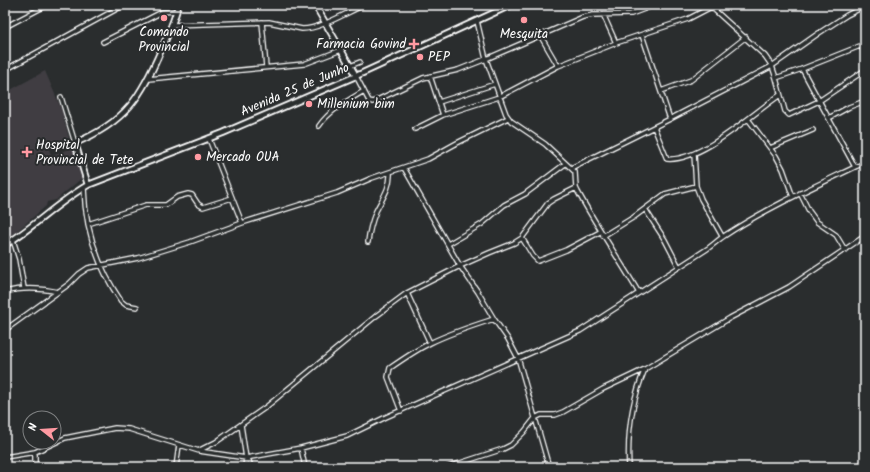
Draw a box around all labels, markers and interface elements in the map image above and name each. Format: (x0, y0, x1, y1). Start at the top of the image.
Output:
marker: Comando Provincial (159, 13, 169, 23)
marker: Mesquita (519, 15, 529, 25)
place label: Comando Provincial (139, 22, 189, 58)
place label: Mesquita (500, 24, 548, 45)
place label: Farmacia Govind (316, 34, 407, 55)
marker: Farmacia Govind (409, 39, 419, 49)
place label: PEP (428, 47, 451, 68)
marker: PEP (415, 52, 425, 62)
street label: Avenida 25 de Junho (237, 58, 353, 122)
place label: Millenium bim (317, 94, 395, 115)
marker: Millenium bim (304, 99, 314, 109)
place label: Hospital Provincial de Tete (36, 135, 134, 171)
marker: Hospital Provincial de Tete (21, 146, 33, 158)
place label: Mercado OUA (206, 147, 280, 168)
marker: Mercado OUA (193, 152, 203, 162)
north arrow (22, 410, 62, 450)
text: N (24, 421, 43, 433)

